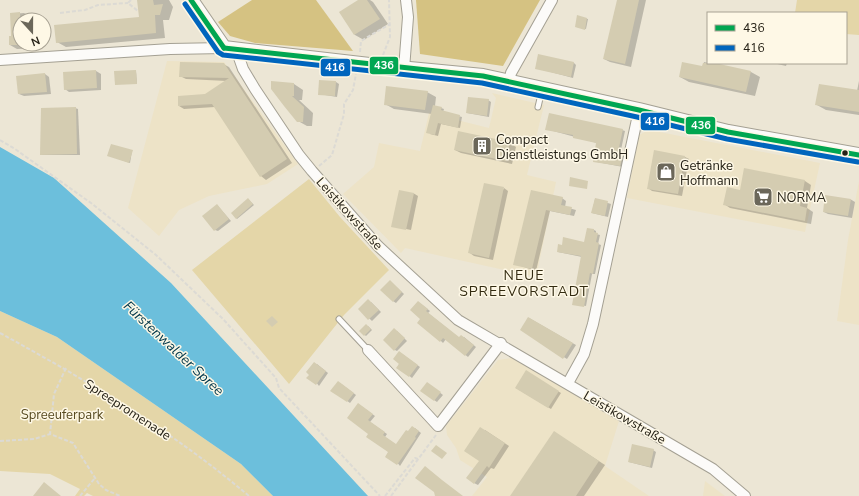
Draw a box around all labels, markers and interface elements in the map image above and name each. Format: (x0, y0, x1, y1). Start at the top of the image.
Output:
north arrow (12, 12, 52, 52)
legend (707, 12, 847, 64)
text: 436 (743, 20, 765, 36)
text: N (29, 32, 42, 49)
text: 416 (743, 40, 765, 56)
line badge: 436 (369, 56, 399, 75)
line badge: 416 (320, 58, 351, 77)
text: 436 (374, 58, 394, 73)
text: 416 (325, 60, 345, 75)
line badge: 416 (640, 112, 670, 131)
text: 416 (645, 114, 665, 129)
line badge: 436 (685, 116, 716, 135)
text: 436 (691, 118, 711, 133)
place label: Compact Dienstleistungs GmbH (496, 131, 628, 164)
building icon: Compact Dienstleistungs GmbH (471, 135, 493, 157)
unlabelled marker (840, 148, 850, 158)
place label: Getränke Hoffmann (680, 157, 738, 190)
shop icon: Getränke Hoffmann (655, 161, 677, 183)
street label: Leistikowstraße (312, 173, 387, 254)
supermarket icon: NORMA (752, 186, 774, 208)
place label: NORMA (777, 189, 826, 207)
district label: NEUE SPREEVORSTADT (459, 266, 589, 301)
water label: Fürstenwalder Spree (119, 297, 228, 400)
street label: Spreepromenade (81, 375, 174, 445)
street label: Leistikowstraße (580, 387, 669, 449)
park label: Spreeuferpark (21, 406, 104, 424)

